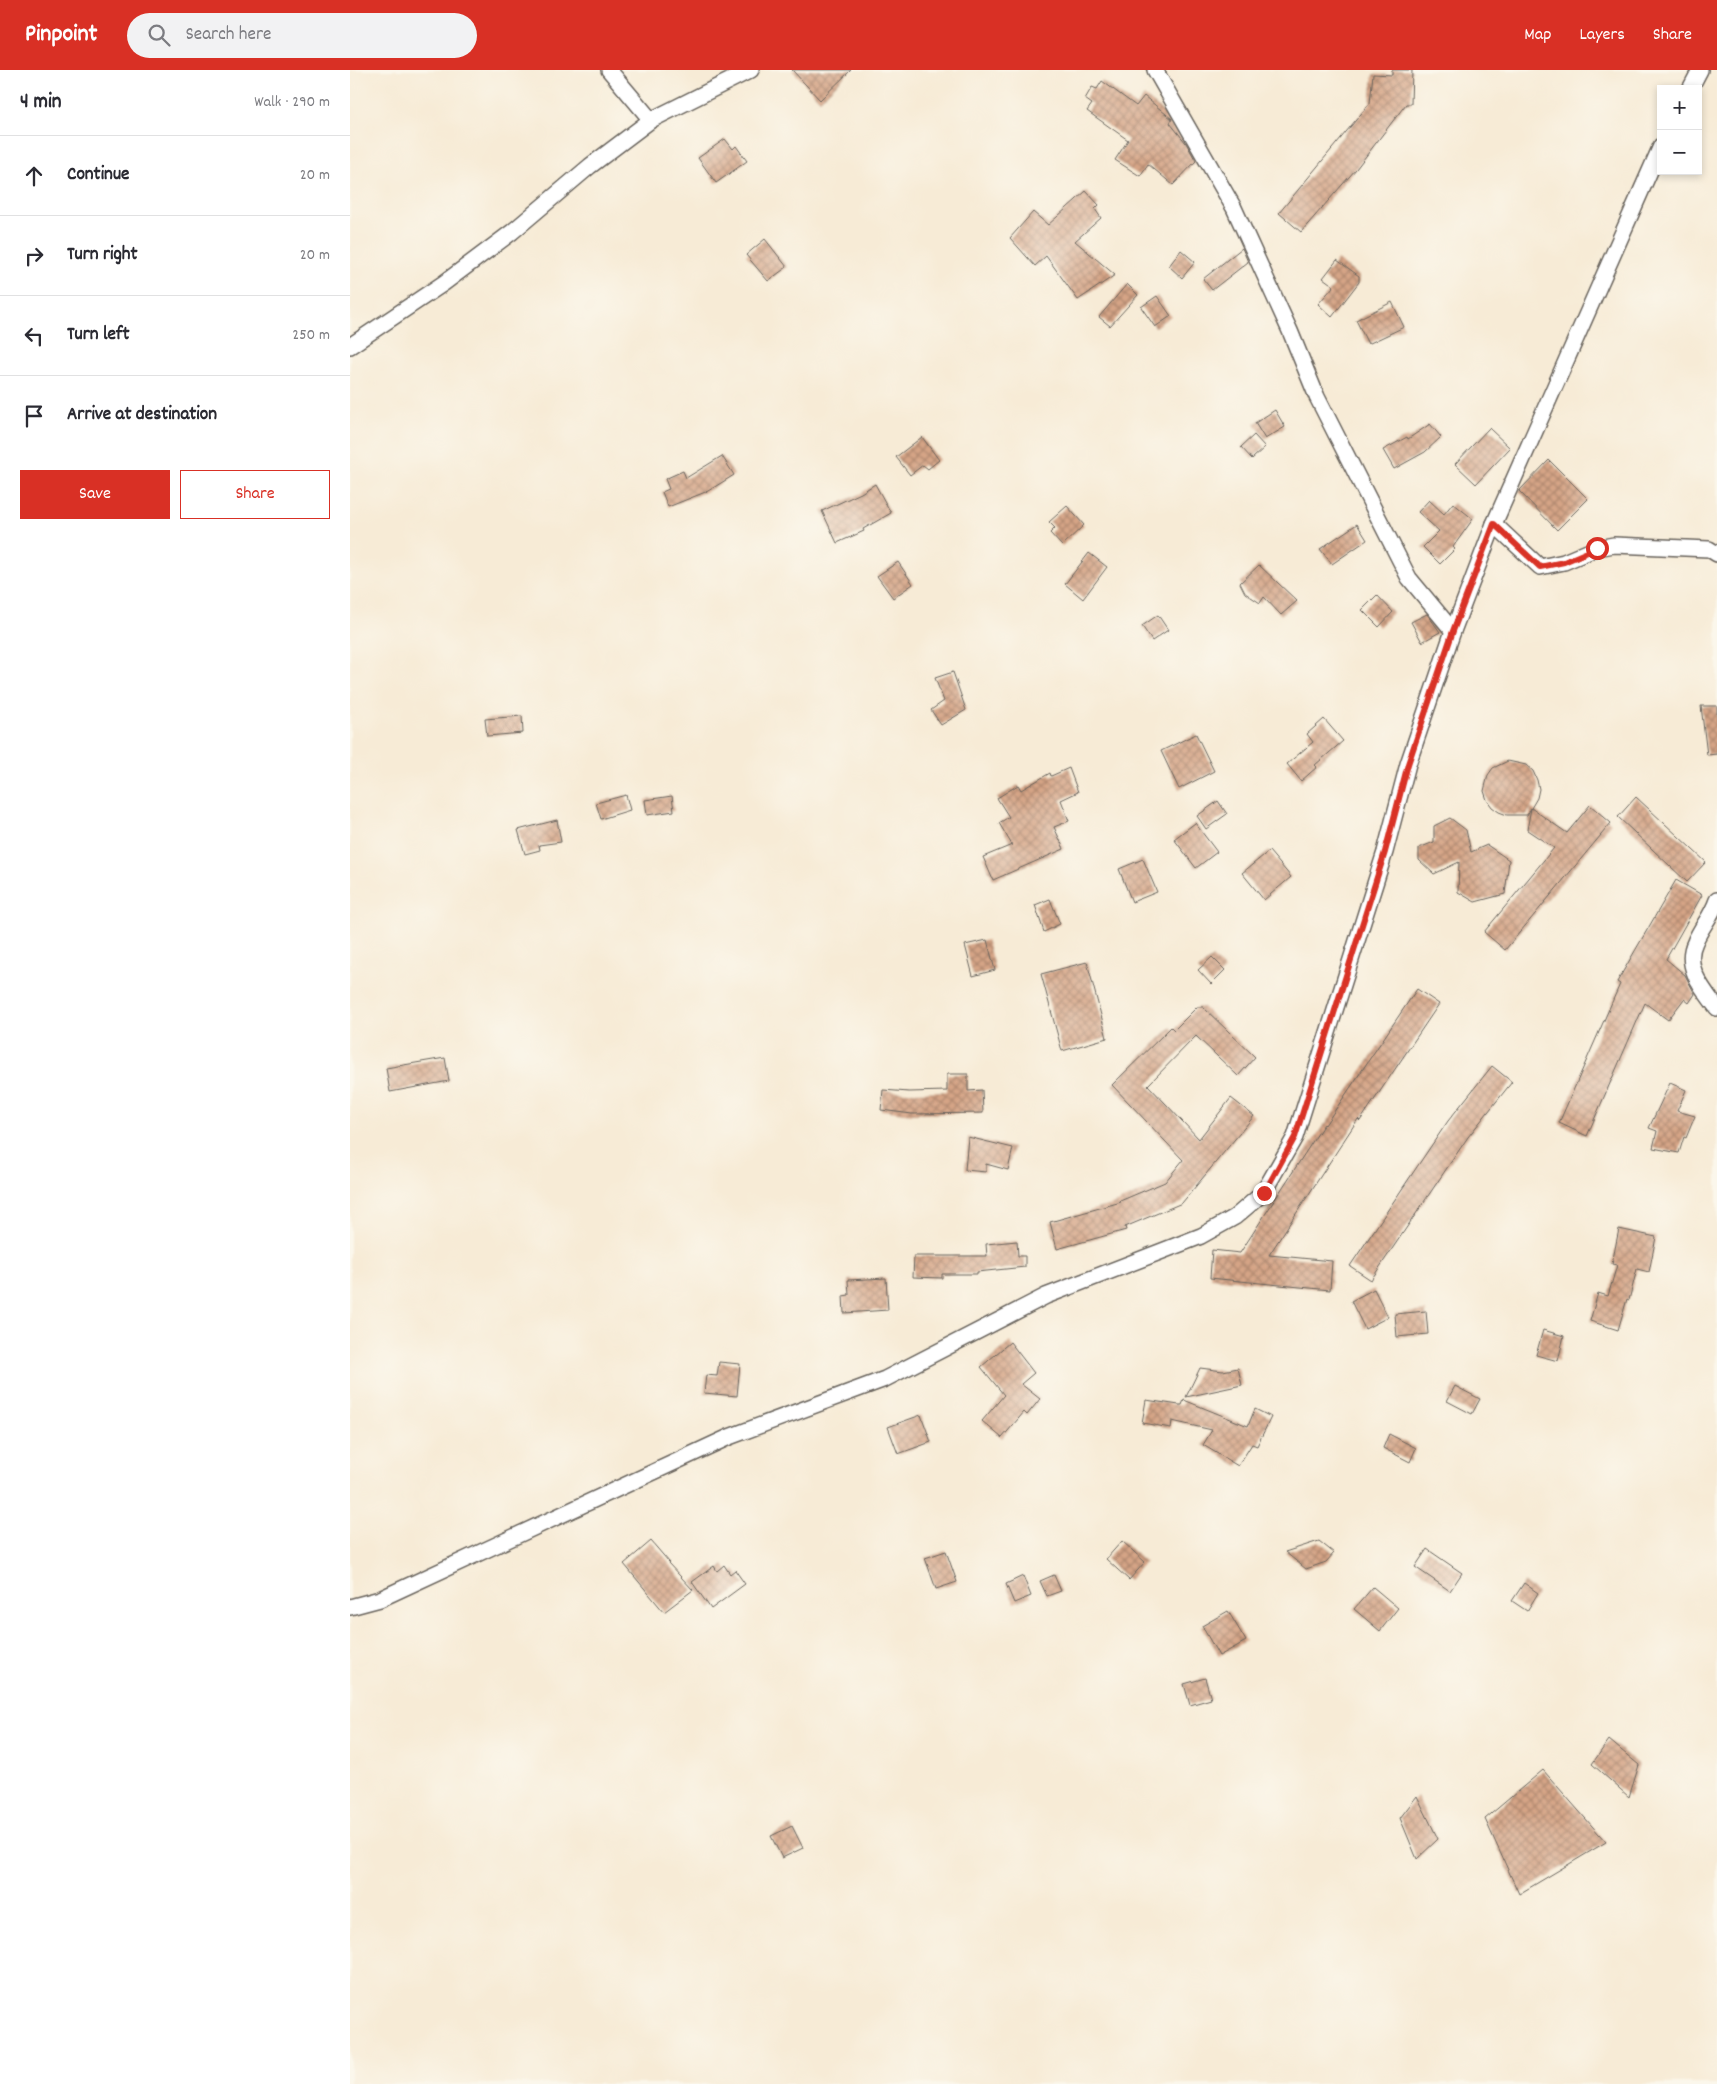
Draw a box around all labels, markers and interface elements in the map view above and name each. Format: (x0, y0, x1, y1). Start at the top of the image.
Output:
search box (127, 13, 477, 58)
text: Pinpoint (25, 18, 97, 52)
icon: search (145, 21, 173, 49)
text: Search here (185, 22, 271, 49)
text: Map (1524, 23, 1551, 48)
text: Layers (1579, 23, 1625, 48)
text: Share (1653, 23, 1692, 48)
map controls (1657, 85, 1702, 175)
button: + (1657, 85, 1702, 130)
text: 4 min (20, 88, 62, 118)
text: Walk · 290 m (254, 91, 330, 114)
button: − (1657, 130, 1702, 175)
icon: ahead (20, 162, 48, 190)
text: Continue (67, 162, 129, 189)
text: 20 m (300, 164, 330, 187)
icon: right (20, 242, 48, 270)
text: Turn right (67, 242, 138, 269)
text: 20 m (300, 244, 330, 267)
icon: left (20, 322, 48, 350)
text: Turn left (67, 322, 130, 349)
text: 250 m (292, 324, 330, 347)
icon: arrive (20, 402, 48, 430)
text: Arrive at destination (67, 402, 217, 429)
button: Save (20, 470, 170, 519)
button: Share (180, 470, 330, 519)
route start (1586, 537, 1609, 560)
route end (1253, 1182, 1276, 1205)

